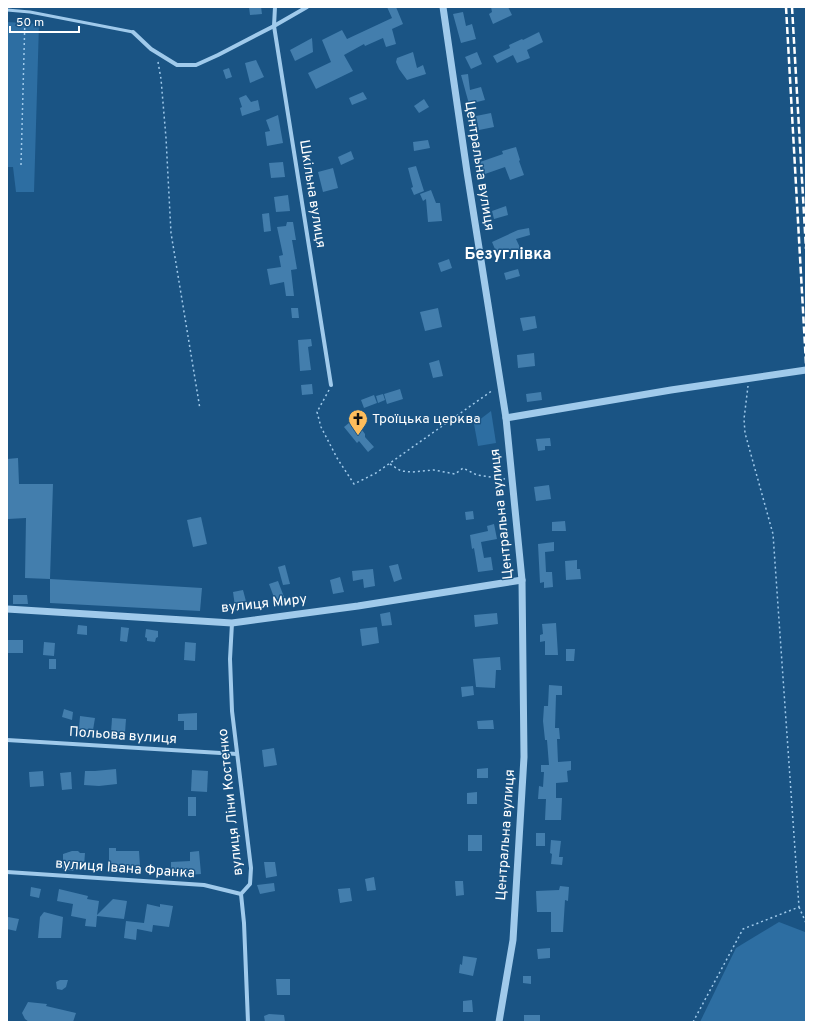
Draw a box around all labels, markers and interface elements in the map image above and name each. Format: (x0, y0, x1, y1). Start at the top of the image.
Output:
scale bar (10, 8, 79, 34)
text: 50 m (16, 15, 44, 31)
street label: Центральна вулиця (460, 100, 498, 232)
street label: Шкільна вулиця (295, 139, 329, 249)
district label: Безуглівка (464, 245, 552, 265)
church icon: Троїцька церква (347, 408, 369, 436)
place label: Троїцька церква (372, 411, 481, 428)
street label: Центральна вулиця (487, 448, 517, 580)
street label: вулиця Миру (220, 591, 308, 617)
street label: Польова вулиця (68, 724, 178, 748)
street label: вулиця Ліни Костенко (215, 727, 247, 876)
street label: Центральна вулиця (493, 769, 519, 901)
street label: вулиця Івана Франка (55, 856, 195, 882)

